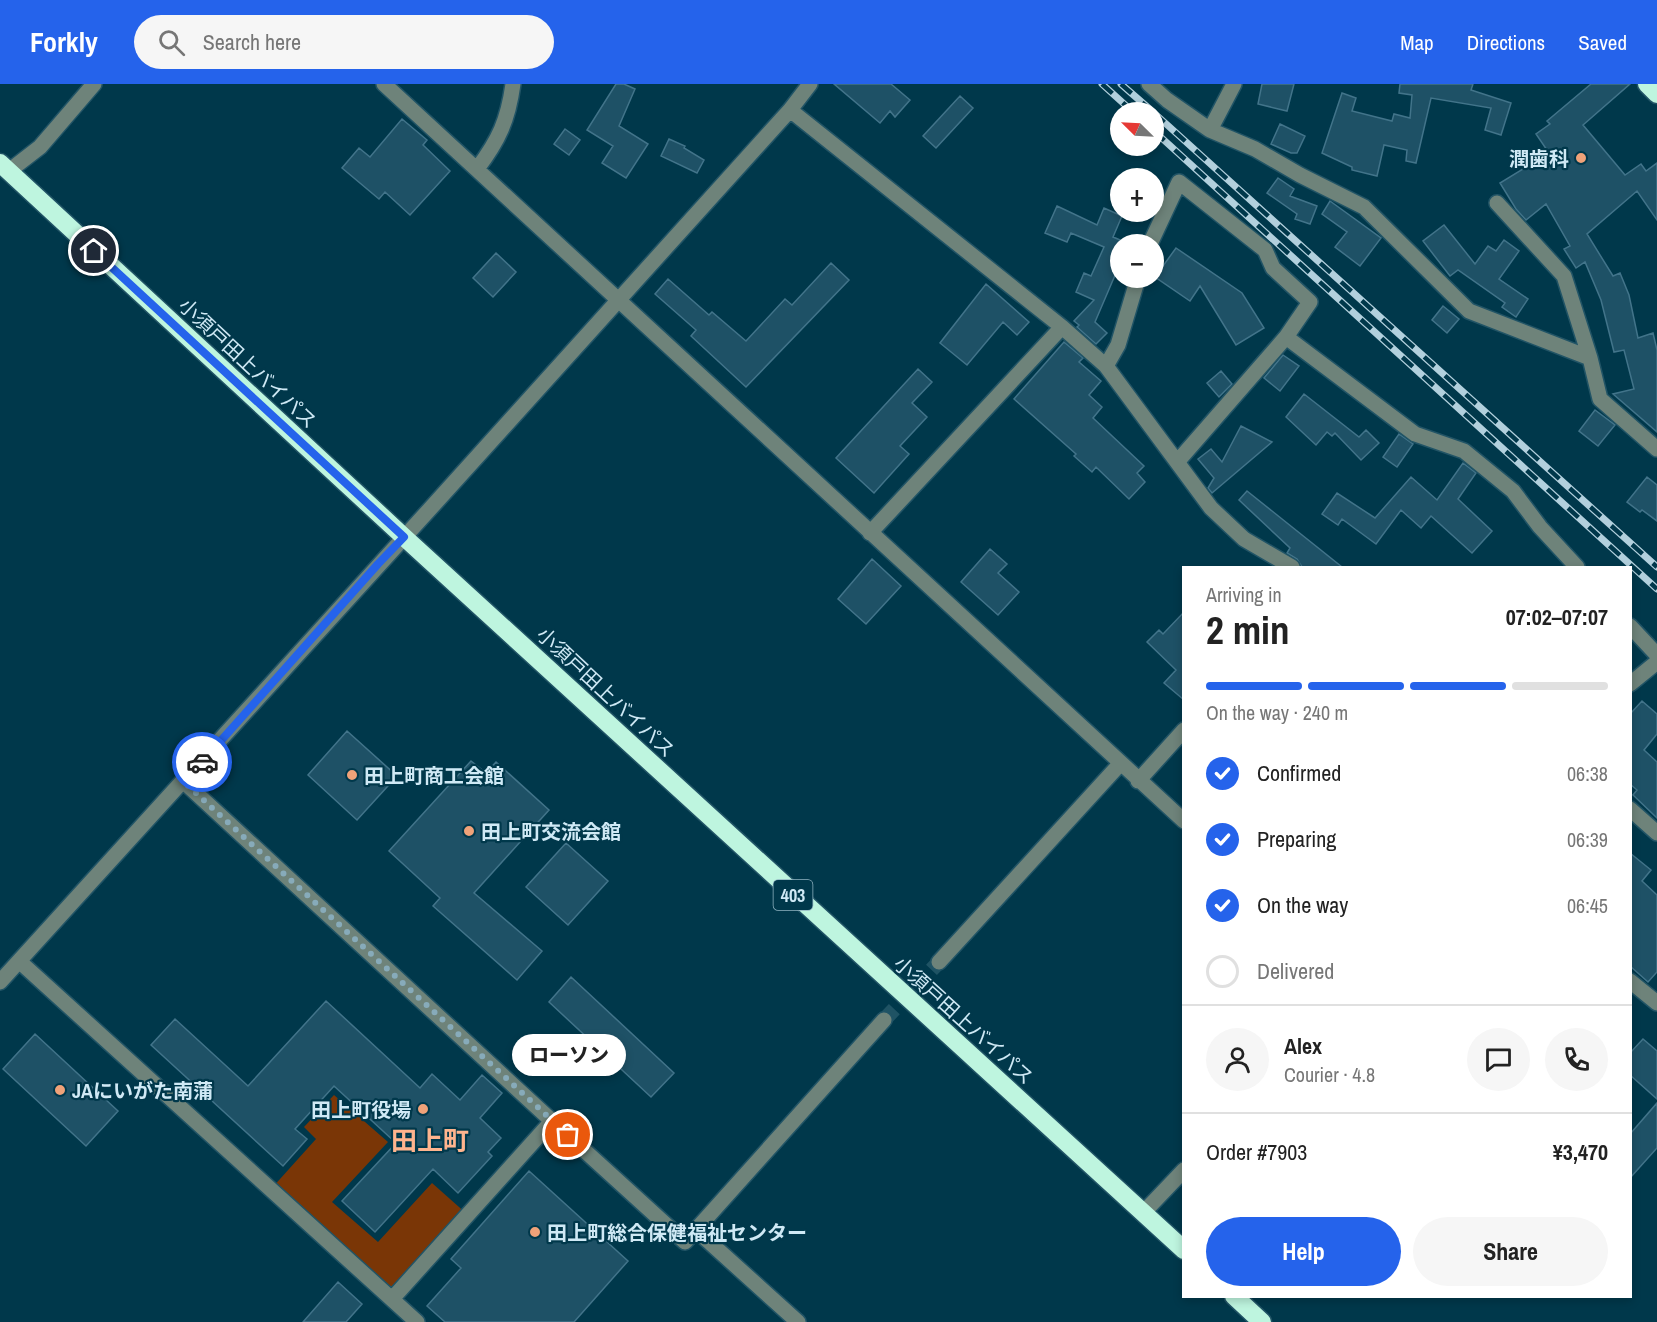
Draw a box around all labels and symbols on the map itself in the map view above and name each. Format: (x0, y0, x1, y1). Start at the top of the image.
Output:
north arrow (1110, 102, 1164, 156)
place label: 潤歯科 (1509, 145, 1569, 172)
marker: 潤歯科 (1574, 151, 1588, 165)
pin (68, 225, 119, 276)
street label: 小須戸田上バイパス (173, 292, 323, 434)
street label: 小須戸田上バイパス (531, 621, 681, 763)
courier (172, 732, 232, 792)
place label: 田上町商工会館 (364, 762, 504, 789)
marker: 田上町商工会館 (345, 768, 359, 782)
place label: 田上町交流会館 (481, 818, 621, 845)
marker: 田上町交流会館 (462, 824, 476, 838)
road number: 403 (774, 880, 812, 910)
street label: 小須戸田上バイパス (888, 950, 1040, 1090)
callout: ローソン (511, 1033, 625, 1075)
place label: JAにいがた南蒲 (72, 1077, 213, 1104)
marker: JAにいがた南蒲 (53, 1083, 67, 1097)
place label: 田上町役場 (311, 1096, 411, 1123)
marker: 田上町役場 (416, 1102, 430, 1116)
pin (542, 1109, 593, 1160)
district label: 田上町 (391, 1123, 469, 1158)
place label: 田上町総合保健福祉センター (547, 1219, 807, 1246)
marker: 田上町総合保健福祉センター (528, 1225, 542, 1239)

